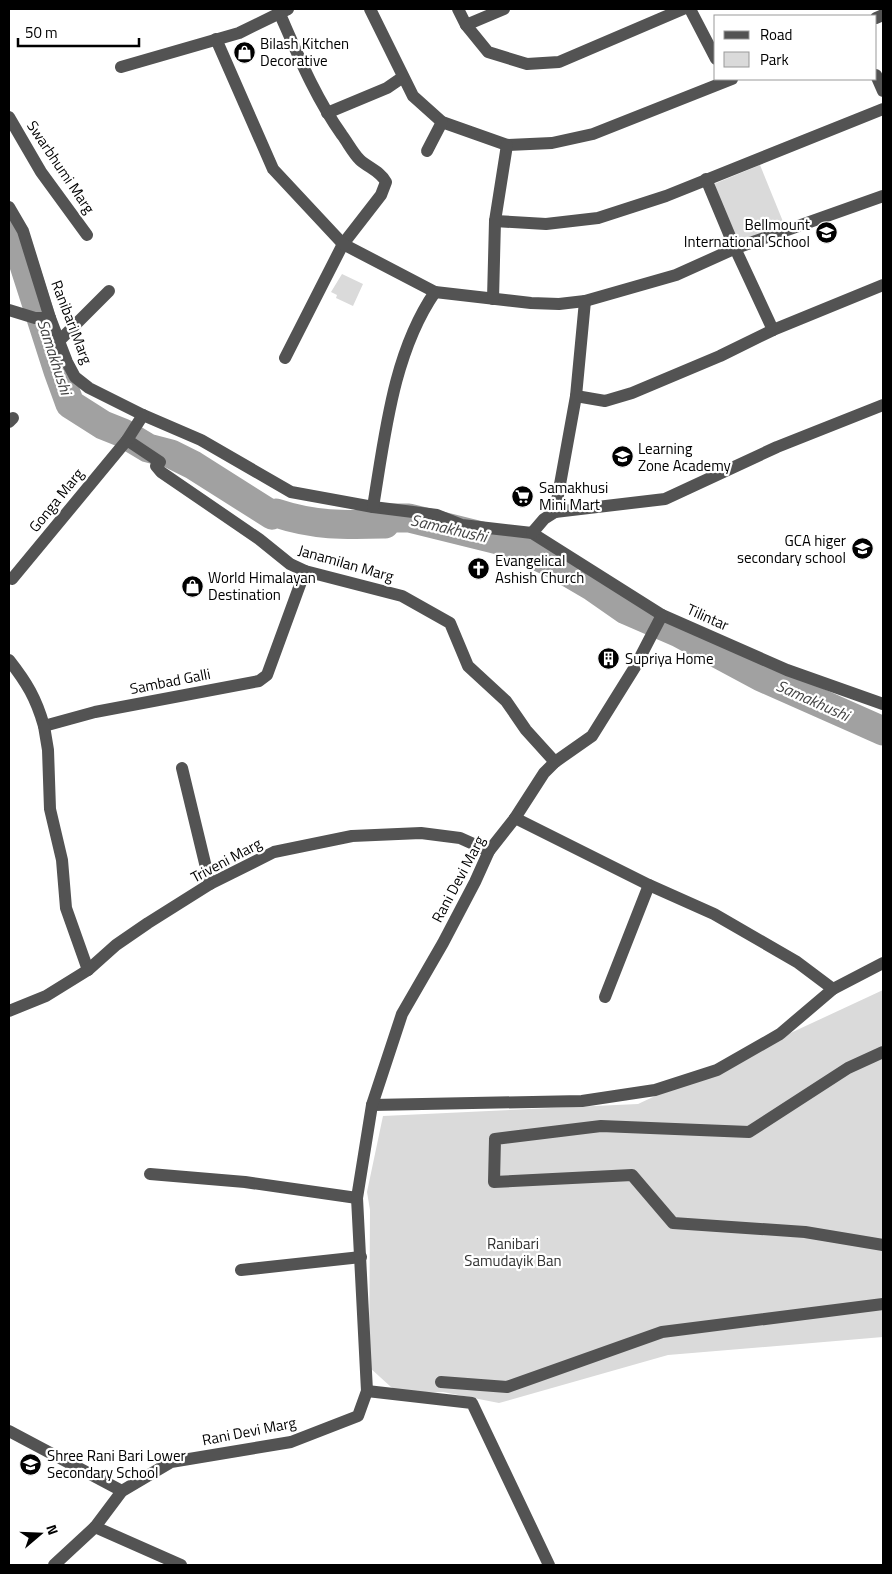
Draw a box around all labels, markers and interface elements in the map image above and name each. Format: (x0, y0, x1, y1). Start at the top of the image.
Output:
scale bar (18, 15, 139, 47)
legend (714, 15, 877, 80)
text: 50 m (25, 21, 58, 44)
text: Road (760, 23, 792, 46)
place label: Bilash Kitchen Decorative (260, 32, 349, 72)
shop icon: Bilash Kitchen Decorative (232, 40, 256, 64)
text: Park (760, 48, 789, 71)
street label: Swarbhumi Marg (21, 116, 101, 218)
place label: Bellmount International School (684, 213, 811, 253)
school or university icon: Bellmount International School (814, 221, 838, 245)
street label: Ranibari Marg (45, 277, 99, 368)
water label: Samakhushi (32, 316, 79, 399)
place label: Learning Zone Academy (638, 437, 731, 477)
school or university icon: Learning Zone Academy (610, 445, 634, 469)
street label: Gonga Marg (23, 463, 89, 537)
place label: Samakhusi Mini Mart (539, 476, 608, 516)
supermarket icon: Samakhusi Mini Mart (511, 484, 535, 508)
water label: Samakhushi (408, 508, 491, 549)
place label: GCA higer secondary school (737, 529, 846, 569)
school or university icon: GCA higer secondary school (850, 537, 874, 561)
street label: Janamilan Marg (295, 538, 397, 588)
place label: Evangelical Ashish Church (495, 549, 584, 589)
church icon: Evangelical Ashish Church (467, 557, 491, 581)
place label: World Himalayan Destination (208, 566, 316, 606)
shop icon: World Himalayan Destination (180, 574, 204, 598)
street label: Tilintar (683, 598, 733, 636)
building icon: Supriya Home (597, 646, 621, 670)
place label: Supriya Home (625, 647, 714, 670)
street label: Sambad Galli (128, 662, 212, 700)
water label: Samakhushi (773, 673, 855, 727)
street label: Rani Devi Marg (425, 831, 491, 926)
street label: Triveni Marg (186, 832, 266, 888)
park label: Ranibari Samudayik Ban (464, 1232, 562, 1272)
street label: Rani Devi Marg (200, 1411, 298, 1451)
place label: Shree Rani Bari Lower Secondary School (47, 1444, 186, 1484)
school or university icon: Shree Rani Bari Lower Secondary School (19, 1452, 43, 1476)
north arrow (15, 1509, 65, 1559)
text: N (41, 1522, 64, 1538)

